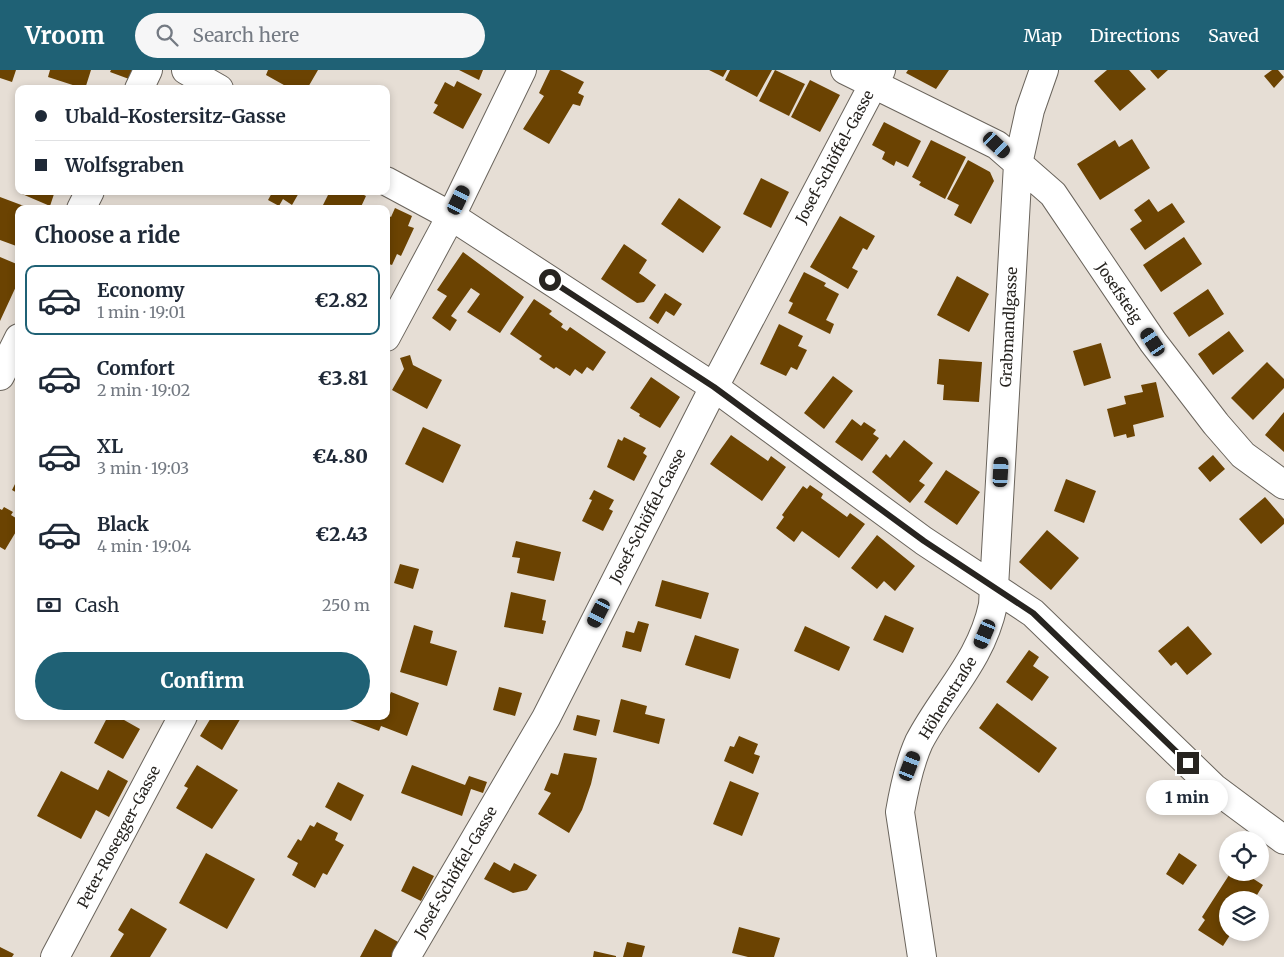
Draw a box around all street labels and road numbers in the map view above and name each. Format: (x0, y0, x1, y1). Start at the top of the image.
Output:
street label: Josef-Schöffel-Gasse (791, 87, 878, 228)
street label: Josefsteig (1092, 258, 1147, 327)
street label: Grabmandlgasse (996, 266, 1021, 388)
street label: Josef-Schöffel-Gasse (605, 445, 690, 587)
street label: Höhenstraße (915, 653, 981, 743)
street label: Peter-Rosegger-Gasse (73, 762, 164, 911)
street label: Josef-Schöffel-Gasse (410, 803, 501, 942)

